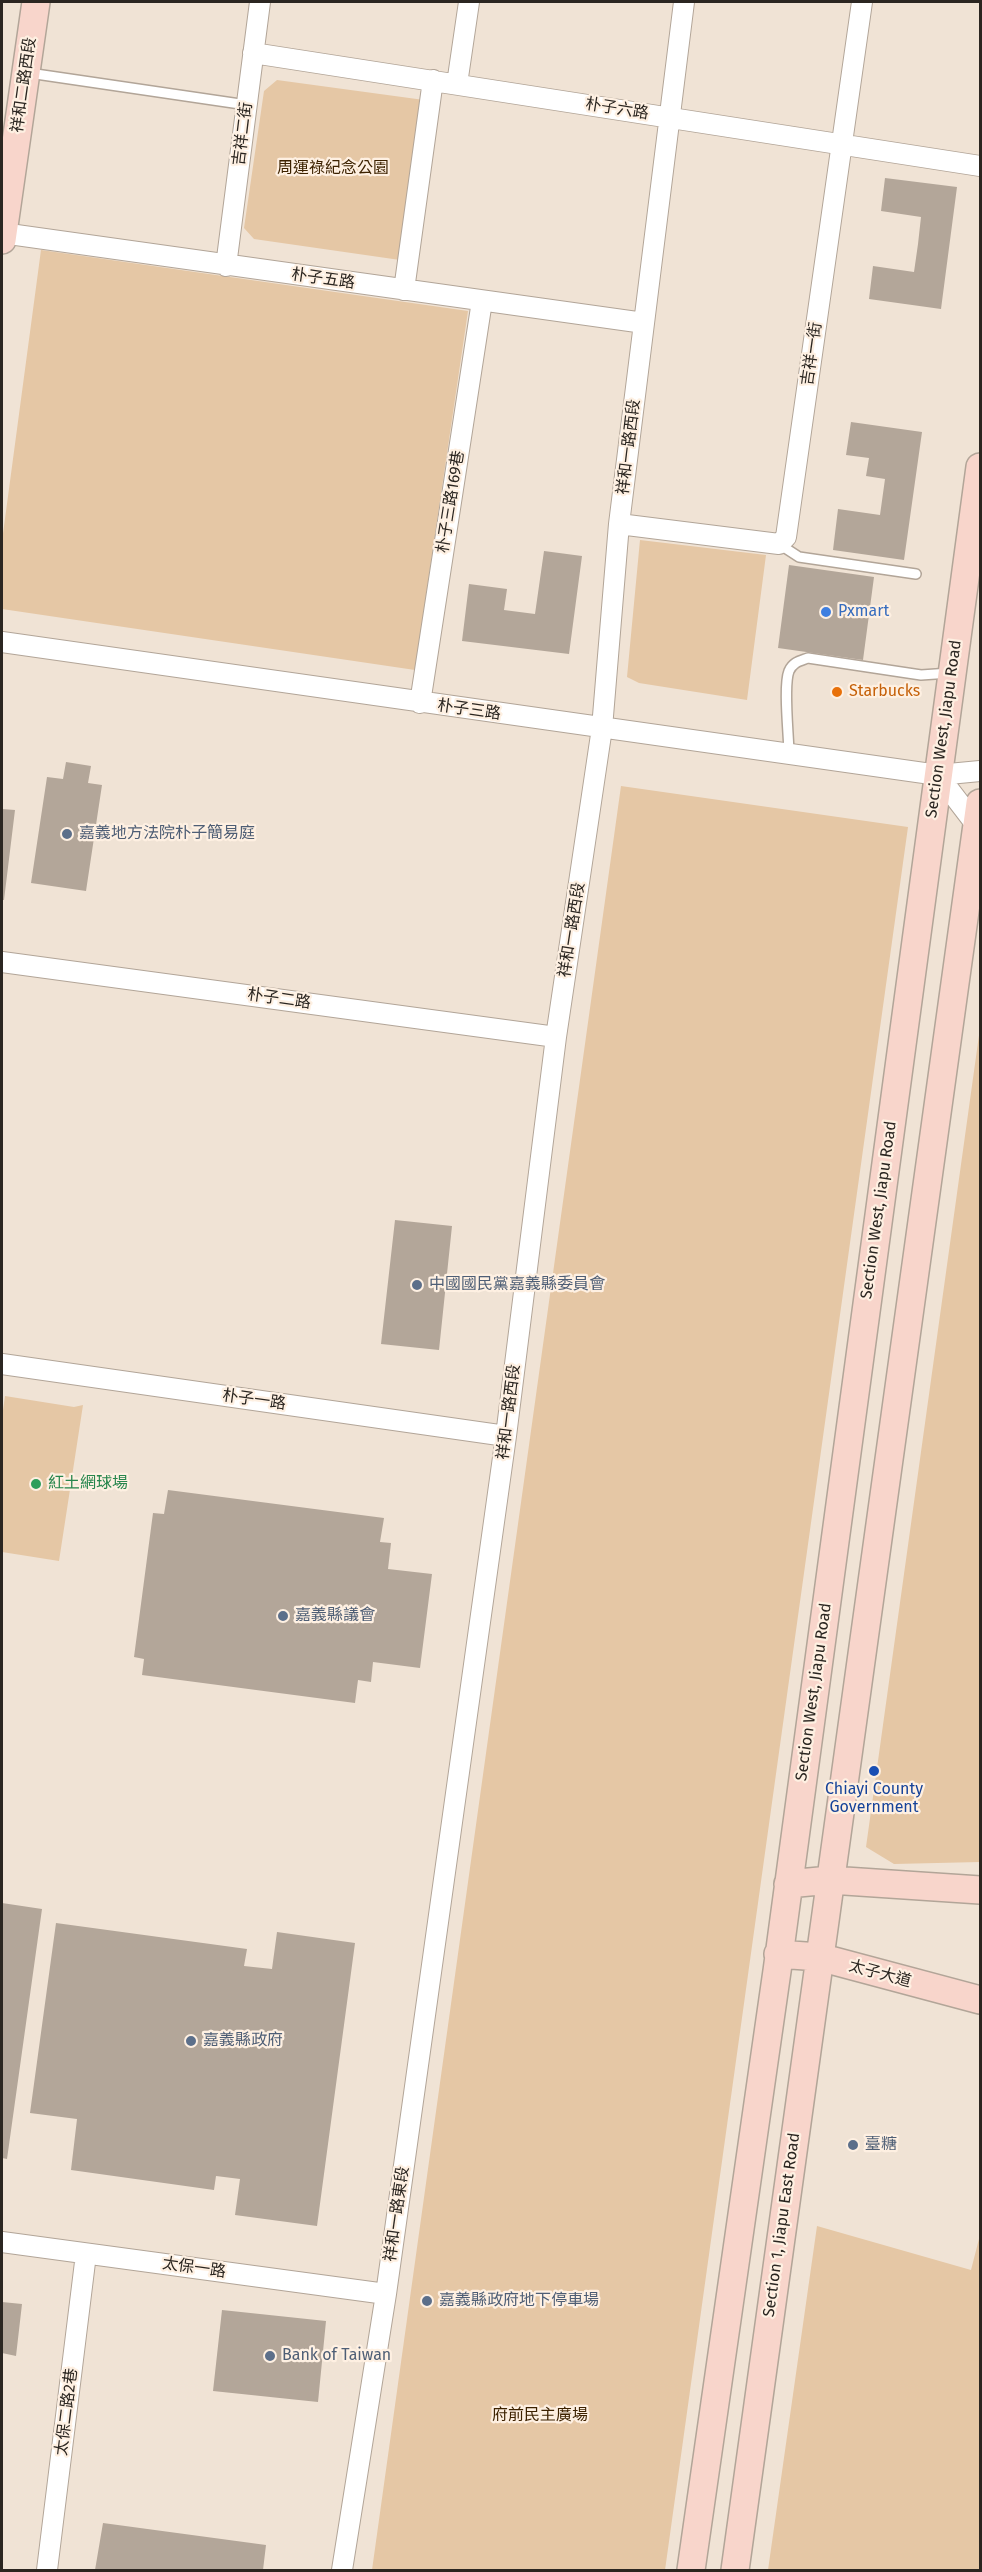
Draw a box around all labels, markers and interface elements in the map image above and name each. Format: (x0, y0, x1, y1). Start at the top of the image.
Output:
street label: 祥和二路西段 (8, 36, 40, 134)
street label: 朴子六路 (584, 95, 650, 123)
street label: 吉祥二街 (230, 101, 256, 167)
park label: 周運祿紀念公園 (277, 159, 389, 179)
street label: 朴子五路 (290, 265, 356, 293)
street label: 吉祥一街 (798, 321, 826, 387)
street label: 祥和一路西段 (614, 398, 644, 496)
street label: 朴子三路169巷 (433, 449, 469, 555)
place label: Pxmart (838, 602, 889, 622)
marker: Pxmart (819, 605, 833, 619)
street label: Section West, Jiapu Road (922, 639, 966, 819)
place label: Starbucks (849, 682, 920, 702)
marker: Starbucks (830, 685, 844, 699)
street label: 朴子三路 (436, 696, 502, 724)
place label: 嘉義地方法院朴子簡易庭 (79, 824, 255, 844)
marker: 嘉義地方法院朴子簡易庭 (60, 827, 74, 841)
street label: 祥和一路西段 (555, 881, 589, 979)
street label: 朴子二路 (246, 985, 312, 1013)
street label: Section West, Jiapu Road (857, 1120, 901, 1300)
place label: 中國國民黨嘉義縣委員會 (429, 1275, 605, 1295)
marker: 中國國民黨嘉義縣委員會 (410, 1278, 424, 1292)
street label: 祥和一路西段 (494, 1363, 524, 1461)
street label: 朴子一路 (221, 1386, 287, 1414)
place label: 紅土網球場 (48, 1474, 128, 1494)
marker: 紅土網球場 (29, 1477, 43, 1491)
street label: Section West, Jiapu Road (792, 1602, 836, 1782)
place label: 嘉義縣議會 (295, 1606, 375, 1626)
marker: 嘉義縣議會 (276, 1609, 290, 1623)
marker: Chiayi County Government (867, 1764, 881, 1778)
place label: Chiayi County Government (825, 1780, 923, 1818)
street label: 太子大道 (847, 1956, 913, 1992)
place label: 嘉義縣政府 (203, 2031, 283, 2051)
marker: 嘉義縣政府 (184, 2034, 198, 2048)
street label: Section 1, Jiapu East Road (760, 2132, 804, 2318)
place label: 臺糖 (865, 2135, 897, 2155)
marker: 臺糖 (846, 2138, 860, 2152)
street label: 祥和一路東段 (381, 2165, 413, 2263)
street label: 太保一路 (161, 2254, 227, 2282)
place label: 嘉義縣政府地下停車場 (439, 2291, 599, 2311)
marker: 嘉義縣政府地下停車場 (420, 2294, 434, 2308)
place label: Bank of Taiwan (282, 2346, 391, 2366)
marker: Bank of Taiwan (263, 2349, 277, 2363)
street label: 太保二路2巷 (52, 2367, 82, 2457)
park label: 府前民主廣場 (492, 2406, 588, 2426)

